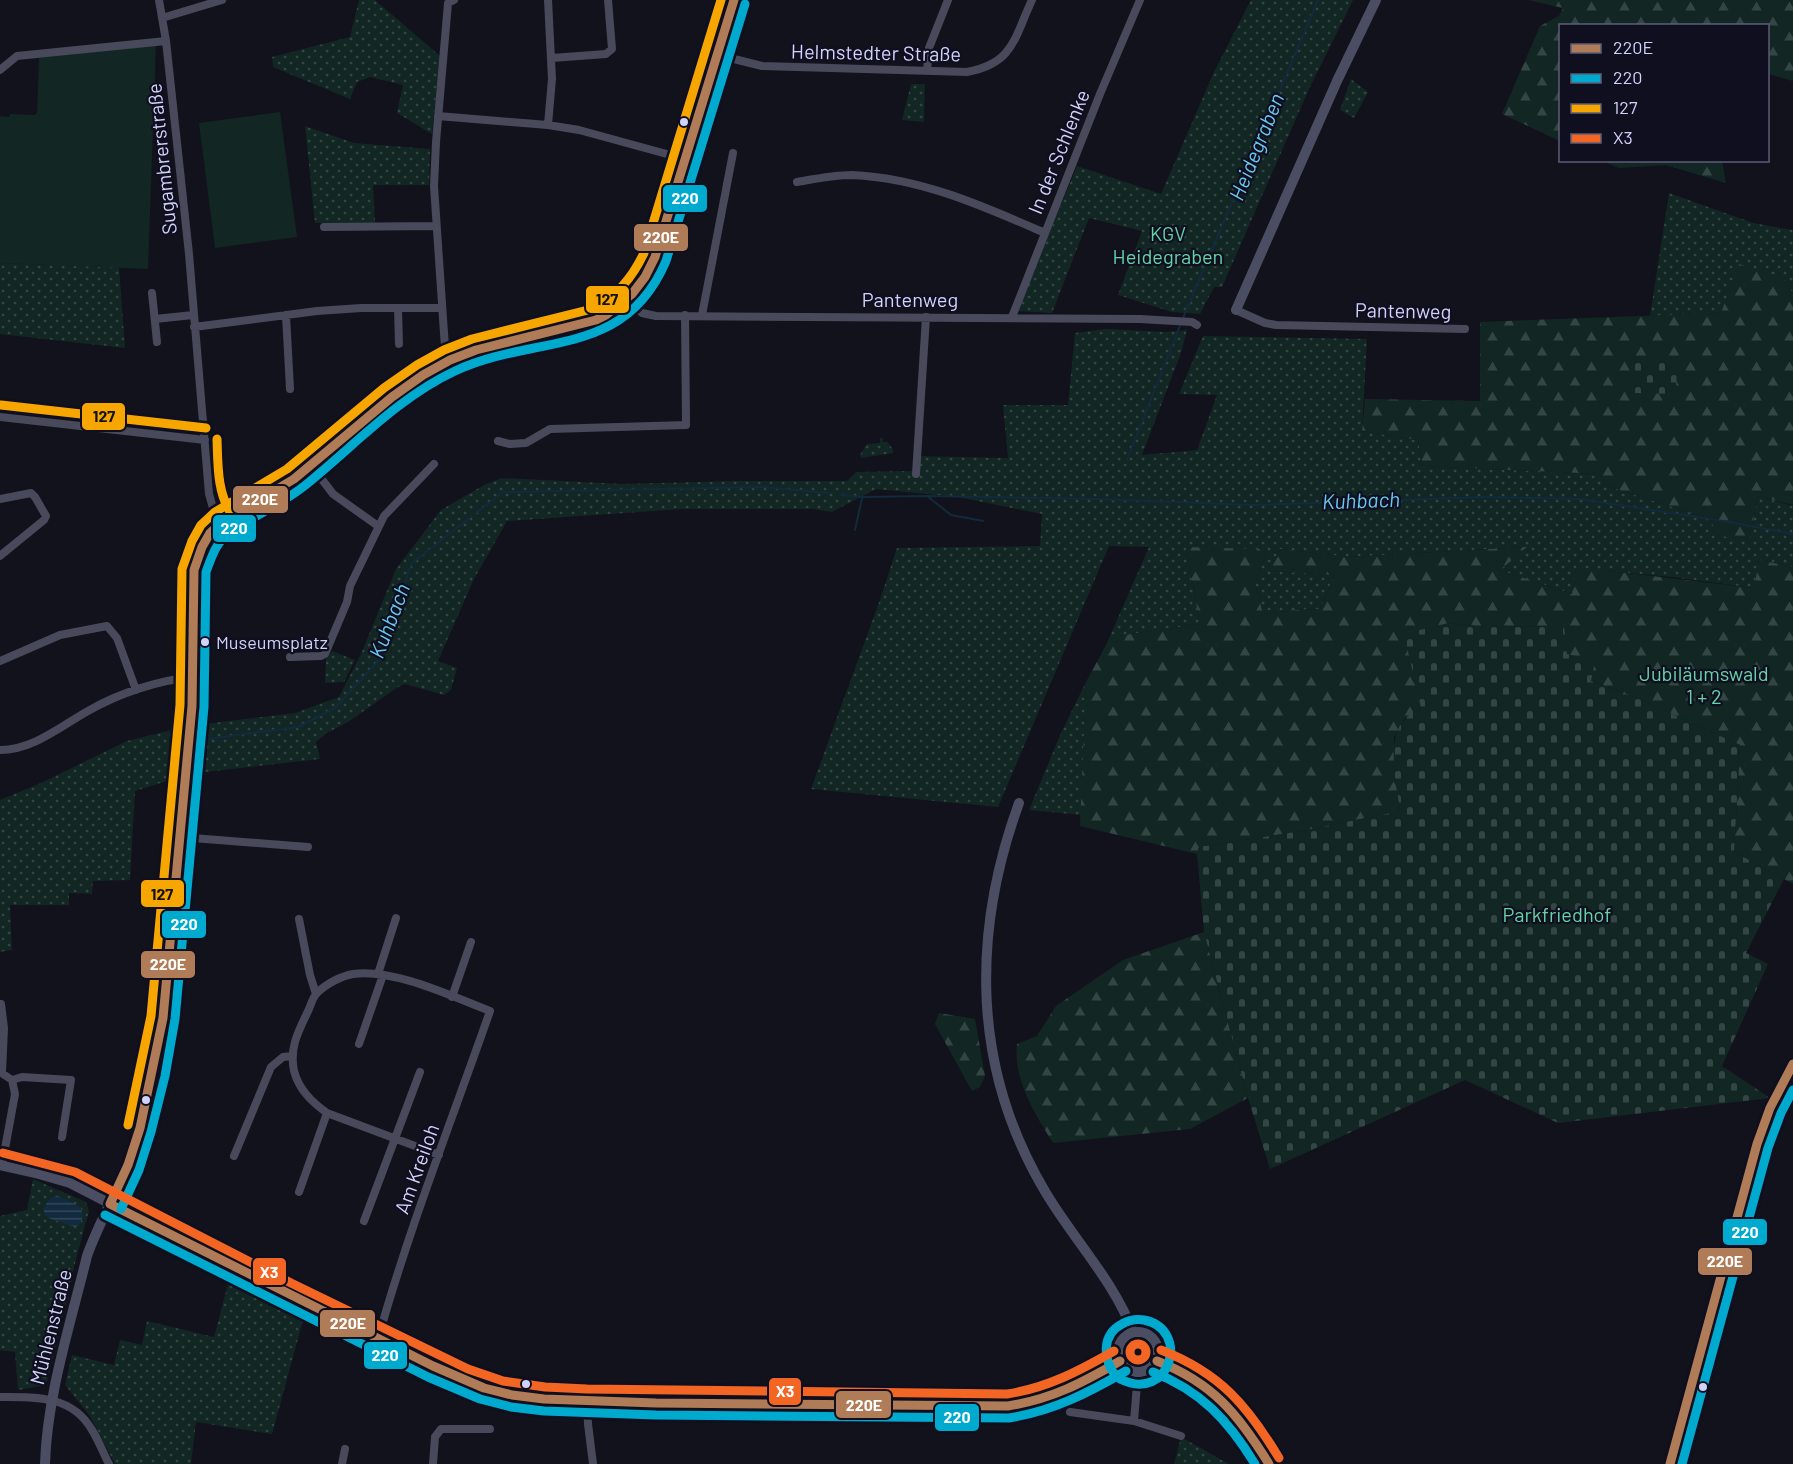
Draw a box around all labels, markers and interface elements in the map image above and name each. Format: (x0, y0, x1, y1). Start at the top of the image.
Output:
legend (1559, 24, 1769, 162)
text: 220E (1613, 36, 1653, 58)
street label: Helmstedter Straße (791, 39, 961, 65)
text: 220 (1613, 66, 1642, 88)
street label: Sugambrerstraße (141, 82, 181, 236)
street label: In der Schlenke (1022, 86, 1094, 217)
water label: Heidegraben (1223, 89, 1288, 204)
text: 127 (1613, 96, 1638, 118)
unlabelled marker (678, 116, 690, 128)
text: X3 (1613, 126, 1633, 148)
line badge: 220 (662, 184, 708, 213)
text: 220 (671, 188, 699, 207)
park label: KGV Heidegraben (1113, 221, 1223, 268)
line badge: 220E (633, 223, 689, 252)
text: 220E (643, 227, 679, 246)
line badge: 127 (585, 285, 630, 314)
street label: Pantenweg (862, 287, 958, 311)
text: 127 (596, 289, 618, 308)
street label: Pantenweg (1355, 297, 1451, 323)
line badge: 127 (81, 402, 126, 431)
text: 127 (93, 406, 115, 425)
line badge: 220E (232, 485, 289, 514)
water label: Kuhbach (1321, 486, 1400, 513)
text: 220E (242, 489, 278, 508)
line badge: 220 (212, 514, 257, 543)
text: 220 (220, 518, 248, 537)
water label: Kuhbach (363, 580, 414, 661)
place label: Museumsplatz (216, 631, 328, 653)
marker: Museumsplatz (199, 636, 211, 648)
park label: Jubiläumswald 1 + 2 (1639, 661, 1769, 708)
line badge: 127 (140, 879, 185, 908)
text: 127 (151, 884, 173, 903)
park label: Parkfriedhof (1503, 902, 1611, 926)
line badge: 220 (161, 910, 207, 939)
text: 220 (170, 914, 198, 933)
line badge: 220E (140, 950, 196, 979)
text: 220E (150, 954, 186, 973)
unlabelled marker (140, 1094, 152, 1106)
street label: Am Kreiloh (389, 1120, 443, 1217)
line badge: 220 (1722, 1218, 1768, 1246)
text: 220 (1731, 1222, 1759, 1241)
line badge: 220E (1697, 1247, 1753, 1276)
text: 220E (1707, 1251, 1743, 1270)
line badge: X3 (252, 1257, 287, 1286)
text: X3 (260, 1262, 278, 1281)
street label: Mühlenstraße (24, 1267, 76, 1387)
line badge: 220E (319, 1309, 376, 1338)
text: 220E (330, 1313, 366, 1332)
line badge: 220 (363, 1341, 408, 1370)
text: 220 (371, 1345, 399, 1364)
line badge: X3 (768, 1377, 802, 1406)
unlabelled marker (520, 1378, 532, 1390)
text: X3 (776, 1381, 794, 1400)
unlabelled marker (1697, 1381, 1709, 1393)
line badge: 220E (835, 1390, 892, 1419)
text: 220E (846, 1395, 882, 1414)
line badge: 220 (934, 1403, 980, 1432)
text: 220 (943, 1407, 971, 1426)

